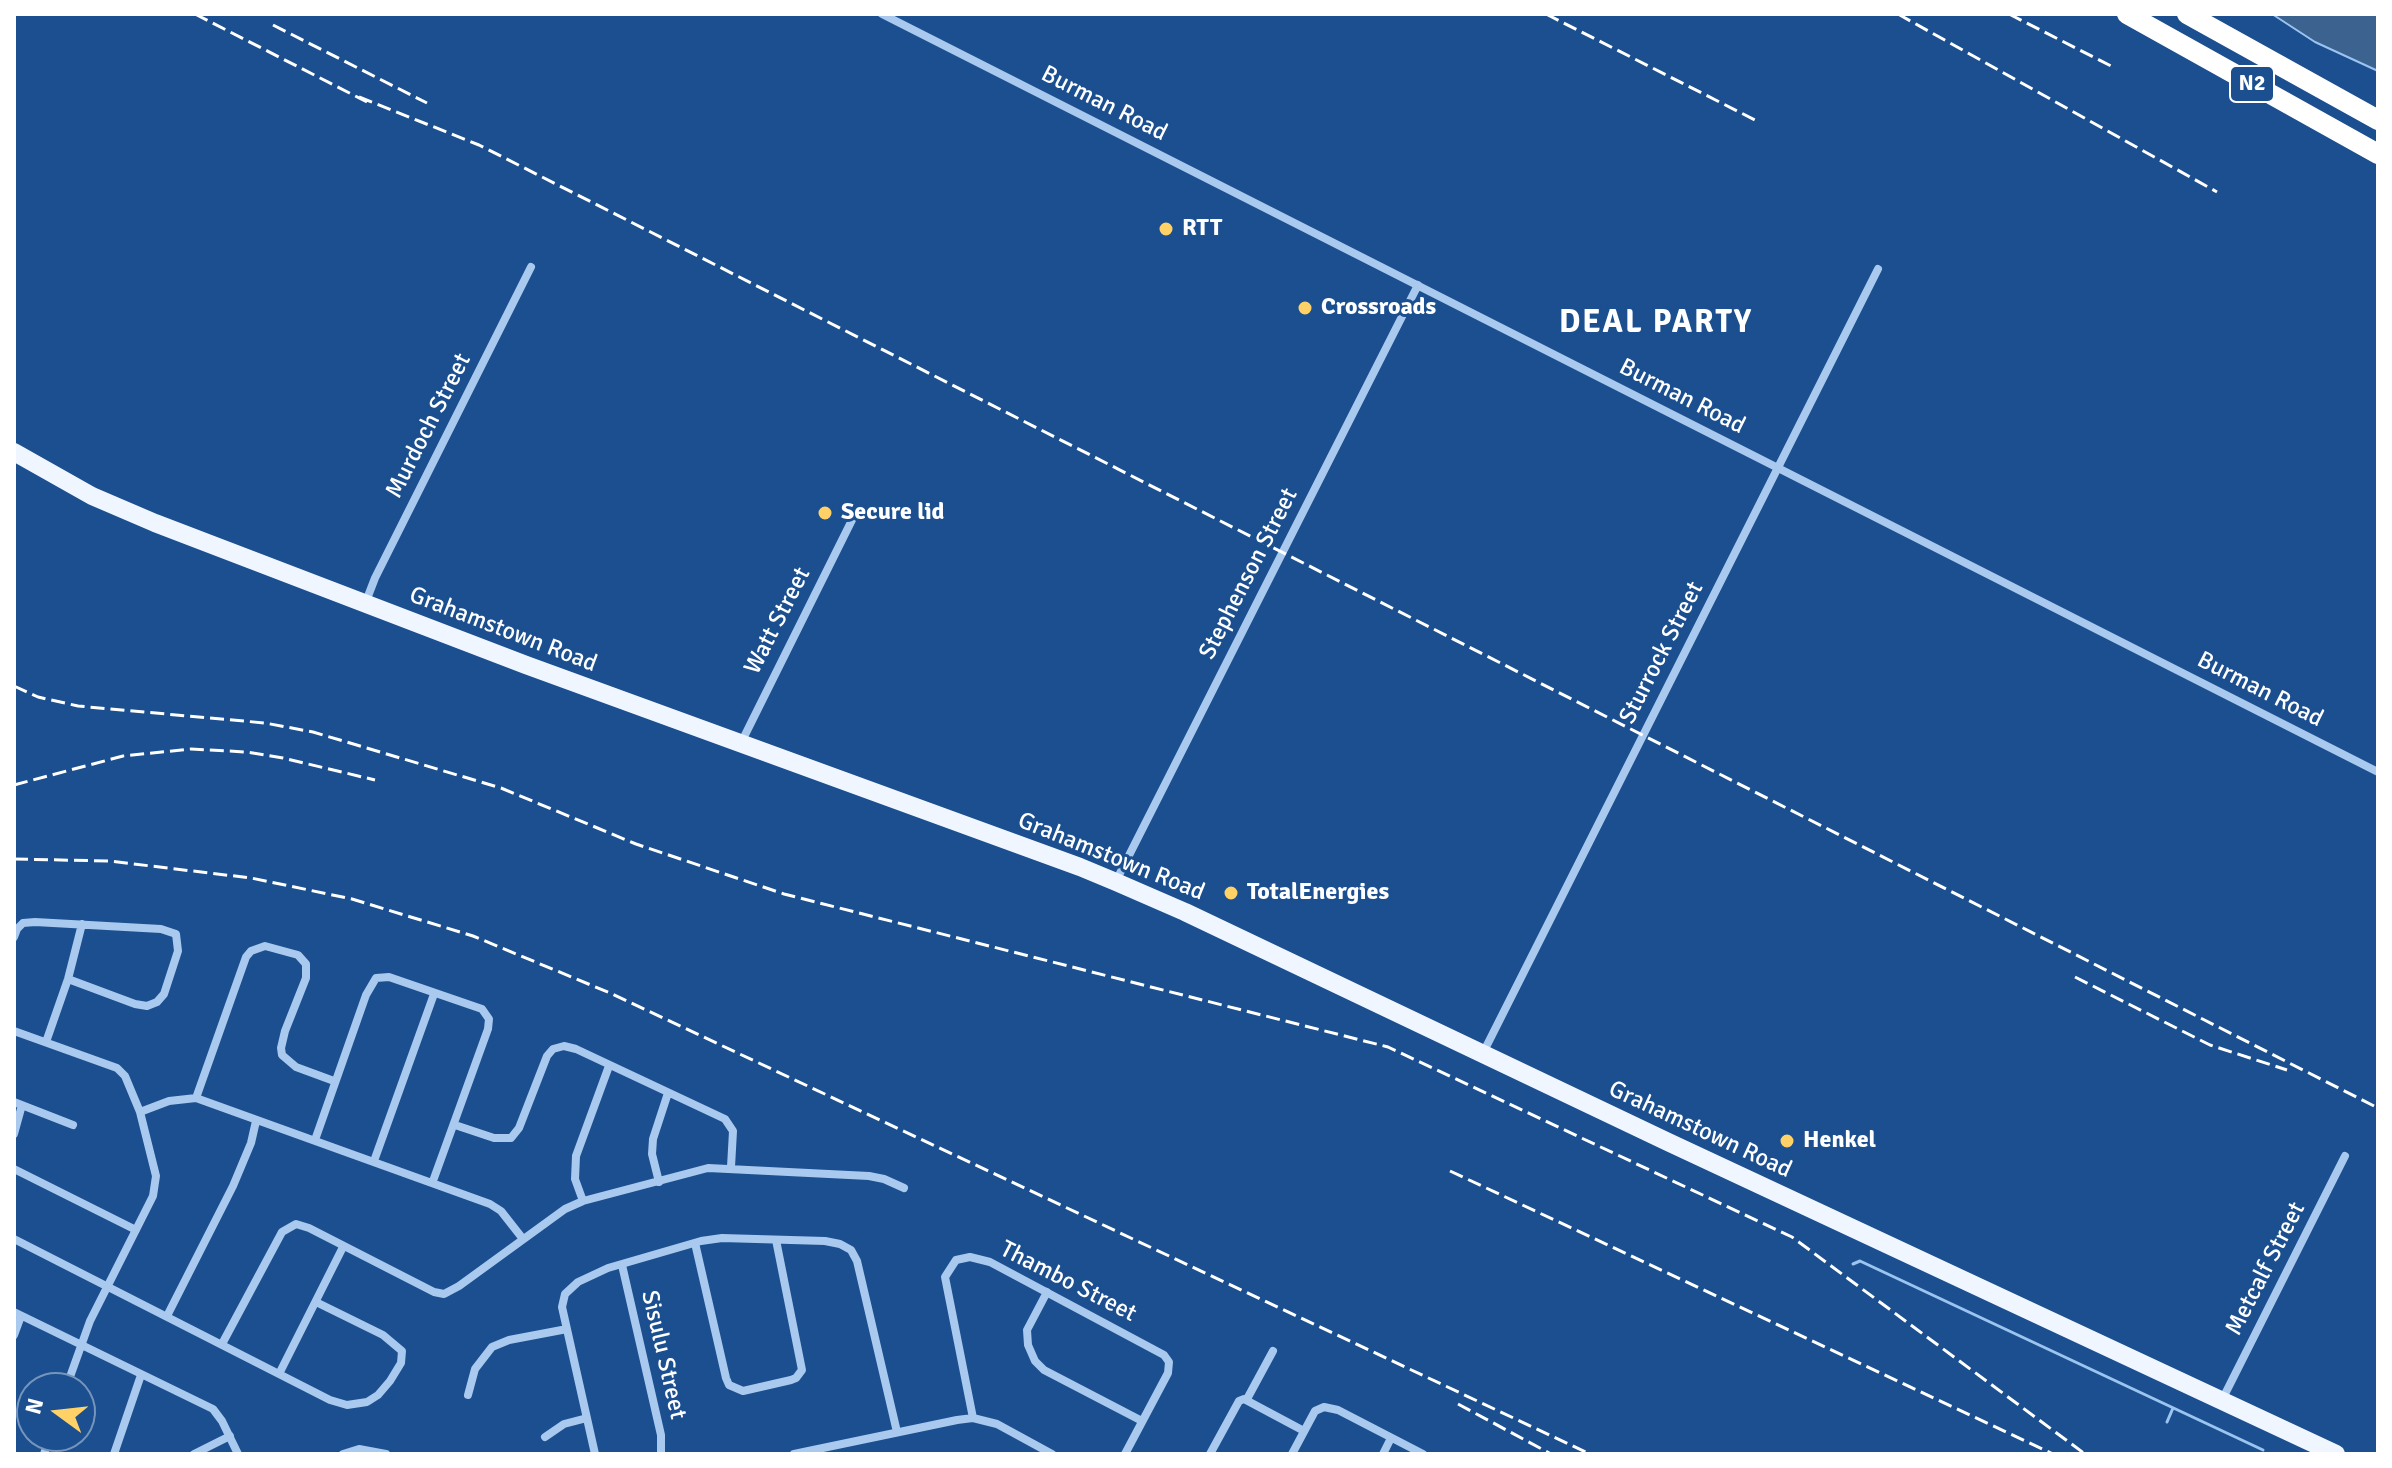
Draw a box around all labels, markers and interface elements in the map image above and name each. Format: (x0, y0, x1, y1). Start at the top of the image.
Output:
street label: Burman Road (1036, 60, 1172, 148)
road number: N2 (2230, 66, 2274, 102)
place label: RTT (1182, 215, 1222, 243)
marker: RTT (1157, 220, 1175, 238)
place label: Crossroads (1321, 294, 1436, 322)
marker: Crossroads (1296, 299, 1314, 317)
district label: DEAL PARTY (1559, 305, 1753, 343)
street label: Murdoch Street (380, 349, 478, 503)
street label: Burman Road (1614, 353, 1750, 441)
street label: Stephenson Street (1193, 484, 1305, 664)
place label: Secure lid (841, 499, 945, 527)
marker: Secure lid (816, 504, 834, 522)
street label: Watt Street (739, 563, 817, 679)
street label: Sturrock Street (1614, 577, 1710, 729)
street label: Grahamstown Road (405, 581, 601, 679)
street label: Burman Road (2192, 646, 2328, 734)
street label: Grahamstown Road (1014, 806, 1208, 908)
place label: TotalEnergies (1247, 879, 1389, 907)
marker: TotalEnergies (1222, 884, 1240, 902)
street label: Grahamstown Road (1604, 1075, 1796, 1185)
place label: Henkel (1803, 1127, 1876, 1155)
marker: Henkel (1778, 1132, 1796, 1150)
street label: Metcalf Street (2220, 1198, 2312, 1340)
street label: Thambo Street (995, 1235, 1141, 1329)
street label: Sisulu Street (634, 1288, 692, 1422)
north arrow (16, 1372, 96, 1452)
text: N (19, 1395, 49, 1417)

